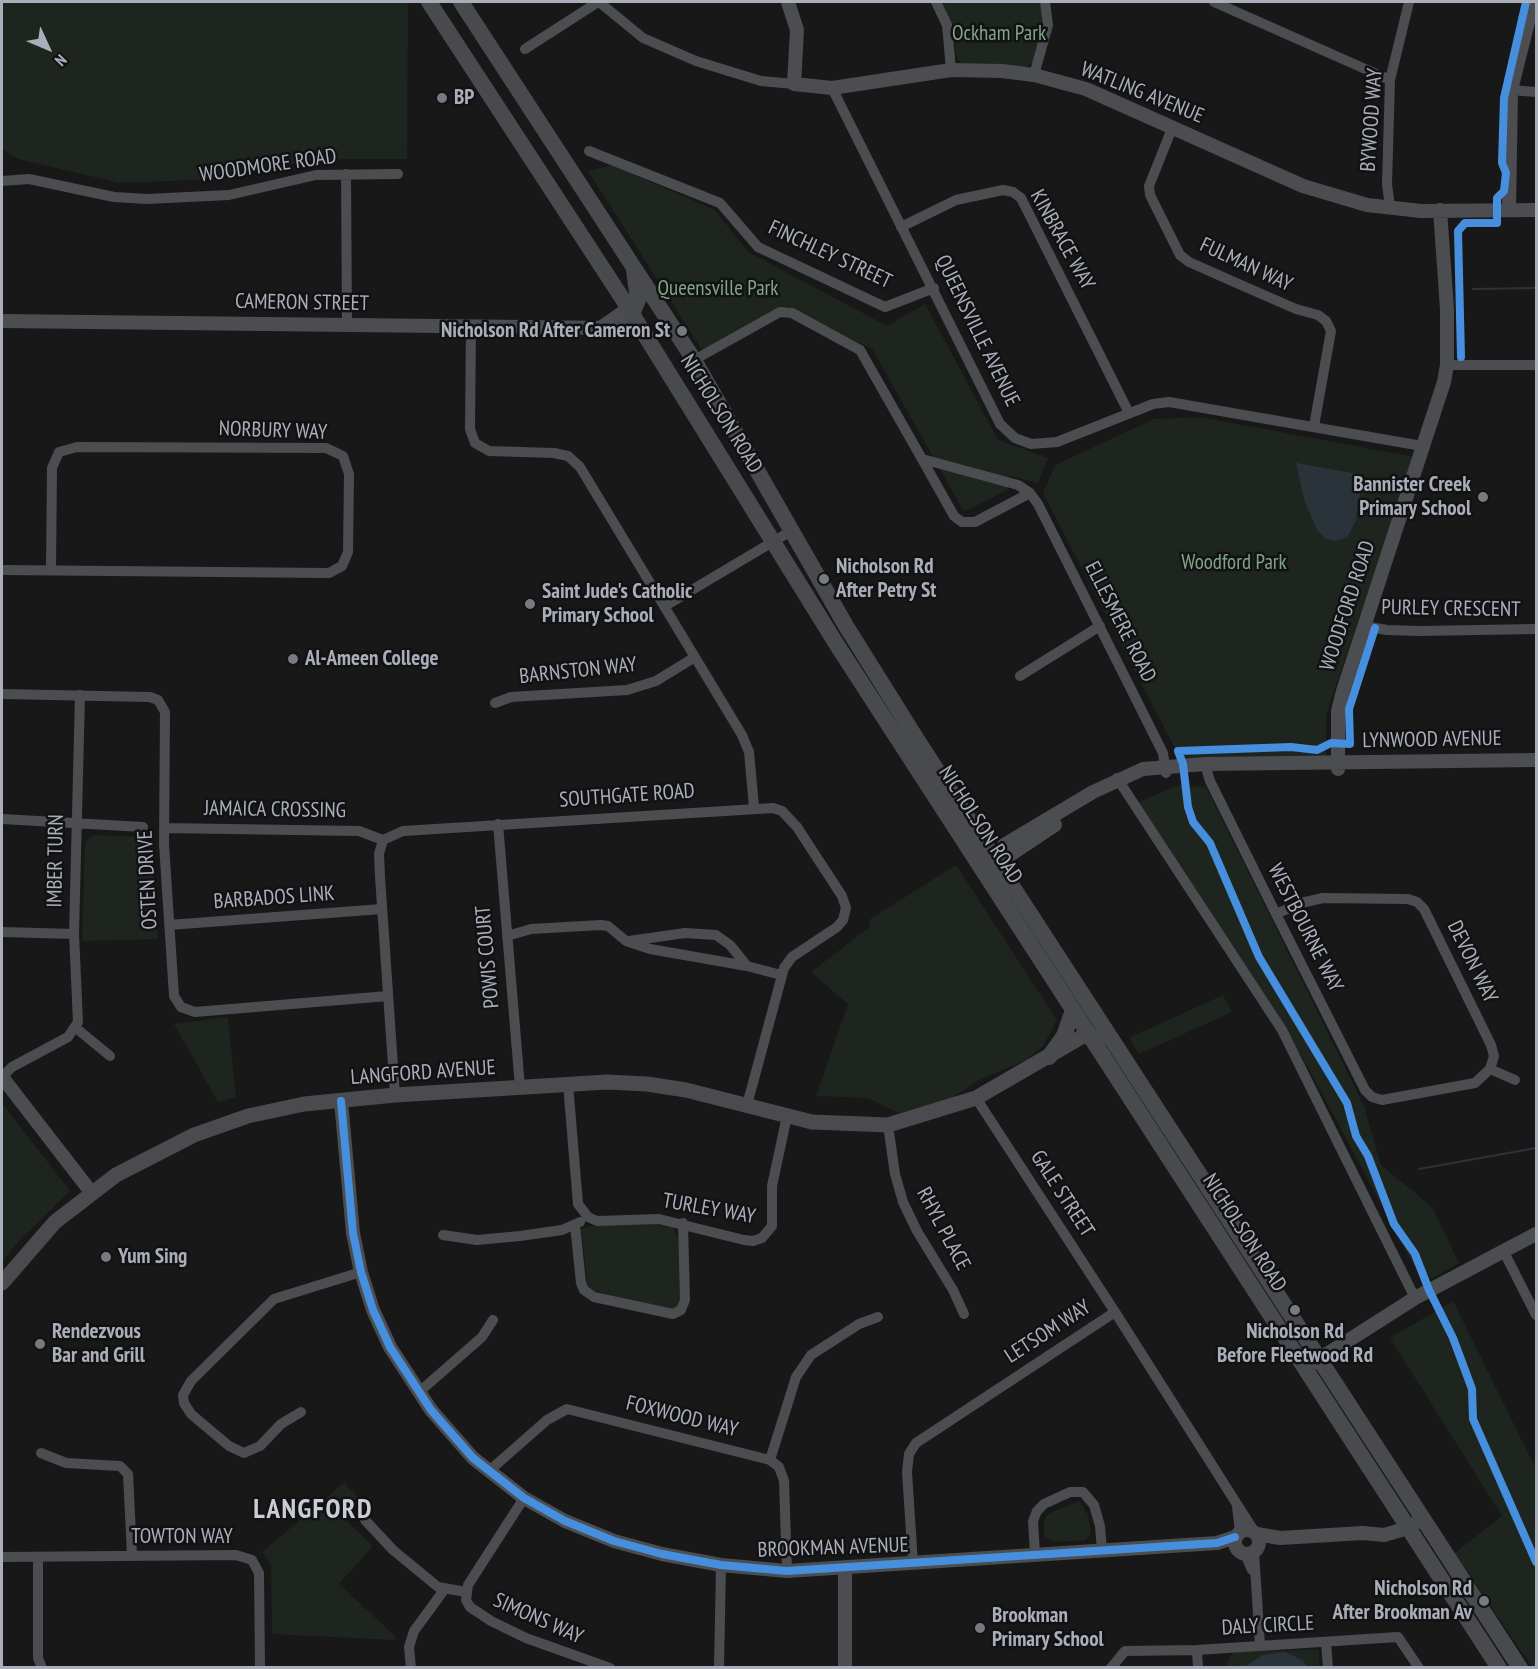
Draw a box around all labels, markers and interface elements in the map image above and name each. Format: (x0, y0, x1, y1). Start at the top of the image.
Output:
north arrow (18, 18, 78, 78)
park label: Ockham Park (952, 21, 1046, 47)
text: N (51, 50, 71, 71)
street label: WATLING AVENUE (1077, 57, 1207, 129)
street label: BYWOOD WAY (1356, 68, 1388, 172)
place label: BP (454, 85, 474, 111)
marker: BP (435, 91, 449, 105)
street label: WOODMORE ROAD (198, 144, 338, 188)
street label: KINBRACE WAY (1024, 186, 1100, 294)
street label: FINCHLEY STREET (764, 215, 896, 295)
street label: FULMAN WAY (1196, 233, 1296, 297)
street label: QUEENSVILLE AVENUE (929, 251, 1025, 411)
park label: Queensville Park (658, 276, 778, 302)
street label: CAMERON STREET (235, 289, 369, 317)
place label: Nicholson Rd After Cameron St (441, 318, 670, 344)
marker: Nicholson Rd After Cameron St (675, 324, 689, 338)
street label: NICHOLSON ROAD (675, 350, 767, 478)
street label: NORBURY WAY (218, 417, 328, 445)
place label: Bannister Creek Primary School (1353, 472, 1471, 522)
marker: Bannister Creek Primary School (1476, 490, 1490, 504)
street label: WOODFORD ROAD (1315, 538, 1381, 674)
park label: Woodford Park (1181, 550, 1287, 576)
place label: Nicholson Rd After Petry St (836, 554, 936, 604)
street label: ELLESMERE ROAD (1079, 558, 1161, 686)
marker: Nicholson Rd After Petry St (817, 572, 831, 586)
place label: Saint Jude's Catholic Primary School (542, 579, 692, 629)
street label: PURLEY CRESCENT (1381, 595, 1521, 623)
marker: Saint Jude's Catholic Primary School (523, 597, 537, 611)
place label: Al-Ameen College (305, 646, 438, 672)
marker: Al-Ameen College (286, 652, 300, 666)
street label: BARNSTON WAY (518, 652, 638, 690)
street label: LYNWOOD AVENUE (1362, 726, 1502, 754)
street label: NICHOLSON ROAD (933, 761, 1027, 889)
street label: SOUTHGATE ROAD (558, 779, 696, 813)
street label: JAMAICA CROSSING (204, 796, 346, 824)
street label: IMBER TURN (43, 814, 69, 908)
street label: OSTEN DRIVE (133, 830, 163, 930)
street label: WESTBOURNE WAY (1262, 860, 1348, 996)
street label: BARBADOS LINK (213, 881, 335, 915)
street label: POWIS COURT (471, 905, 505, 1009)
street label: DEVON WAY (1441, 917, 1503, 1007)
street label: LANGFORD AVENUE (350, 1055, 496, 1091)
street label: GALE STREET (1025, 1146, 1099, 1242)
street label: NICHOLSON ROAD (1197, 1169, 1291, 1297)
street label: RHYL PLACE (911, 1183, 975, 1275)
street label: TURLEY WAY (661, 1188, 757, 1230)
place label: Yum Sing (118, 1244, 187, 1270)
marker: Yum Sing (99, 1250, 113, 1264)
street label: LETSOM WAY (1000, 1295, 1096, 1369)
marker: Nicholson Rd Before Fleetwood Rd (1288, 1303, 1302, 1317)
place label: Rendezvous Bar and Grill (52, 1319, 145, 1369)
place label: Nicholson Rd Before Fleetwood Rd (1217, 1319, 1373, 1369)
marker: Rendezvous Bar and Grill (33, 1337, 47, 1351)
street label: FOXWOOD WAY (624, 1391, 740, 1443)
district label: LANGFORD (253, 1494, 373, 1526)
street label: TOWTON WAY (131, 1524, 233, 1550)
street label: BROOKMAN AVENUE (757, 1533, 909, 1563)
place label: Nicholson Rd After Brookman Av (1332, 1576, 1472, 1626)
street label: SIMONS WAY (489, 1588, 587, 1650)
marker: Nicholson Rd After Brookman Av (1477, 1594, 1491, 1608)
place label: Brookman Primary School (992, 1603, 1104, 1653)
street label: DALY CIRCLE (1221, 1611, 1315, 1641)
marker: Brookman Primary School (973, 1621, 987, 1635)

